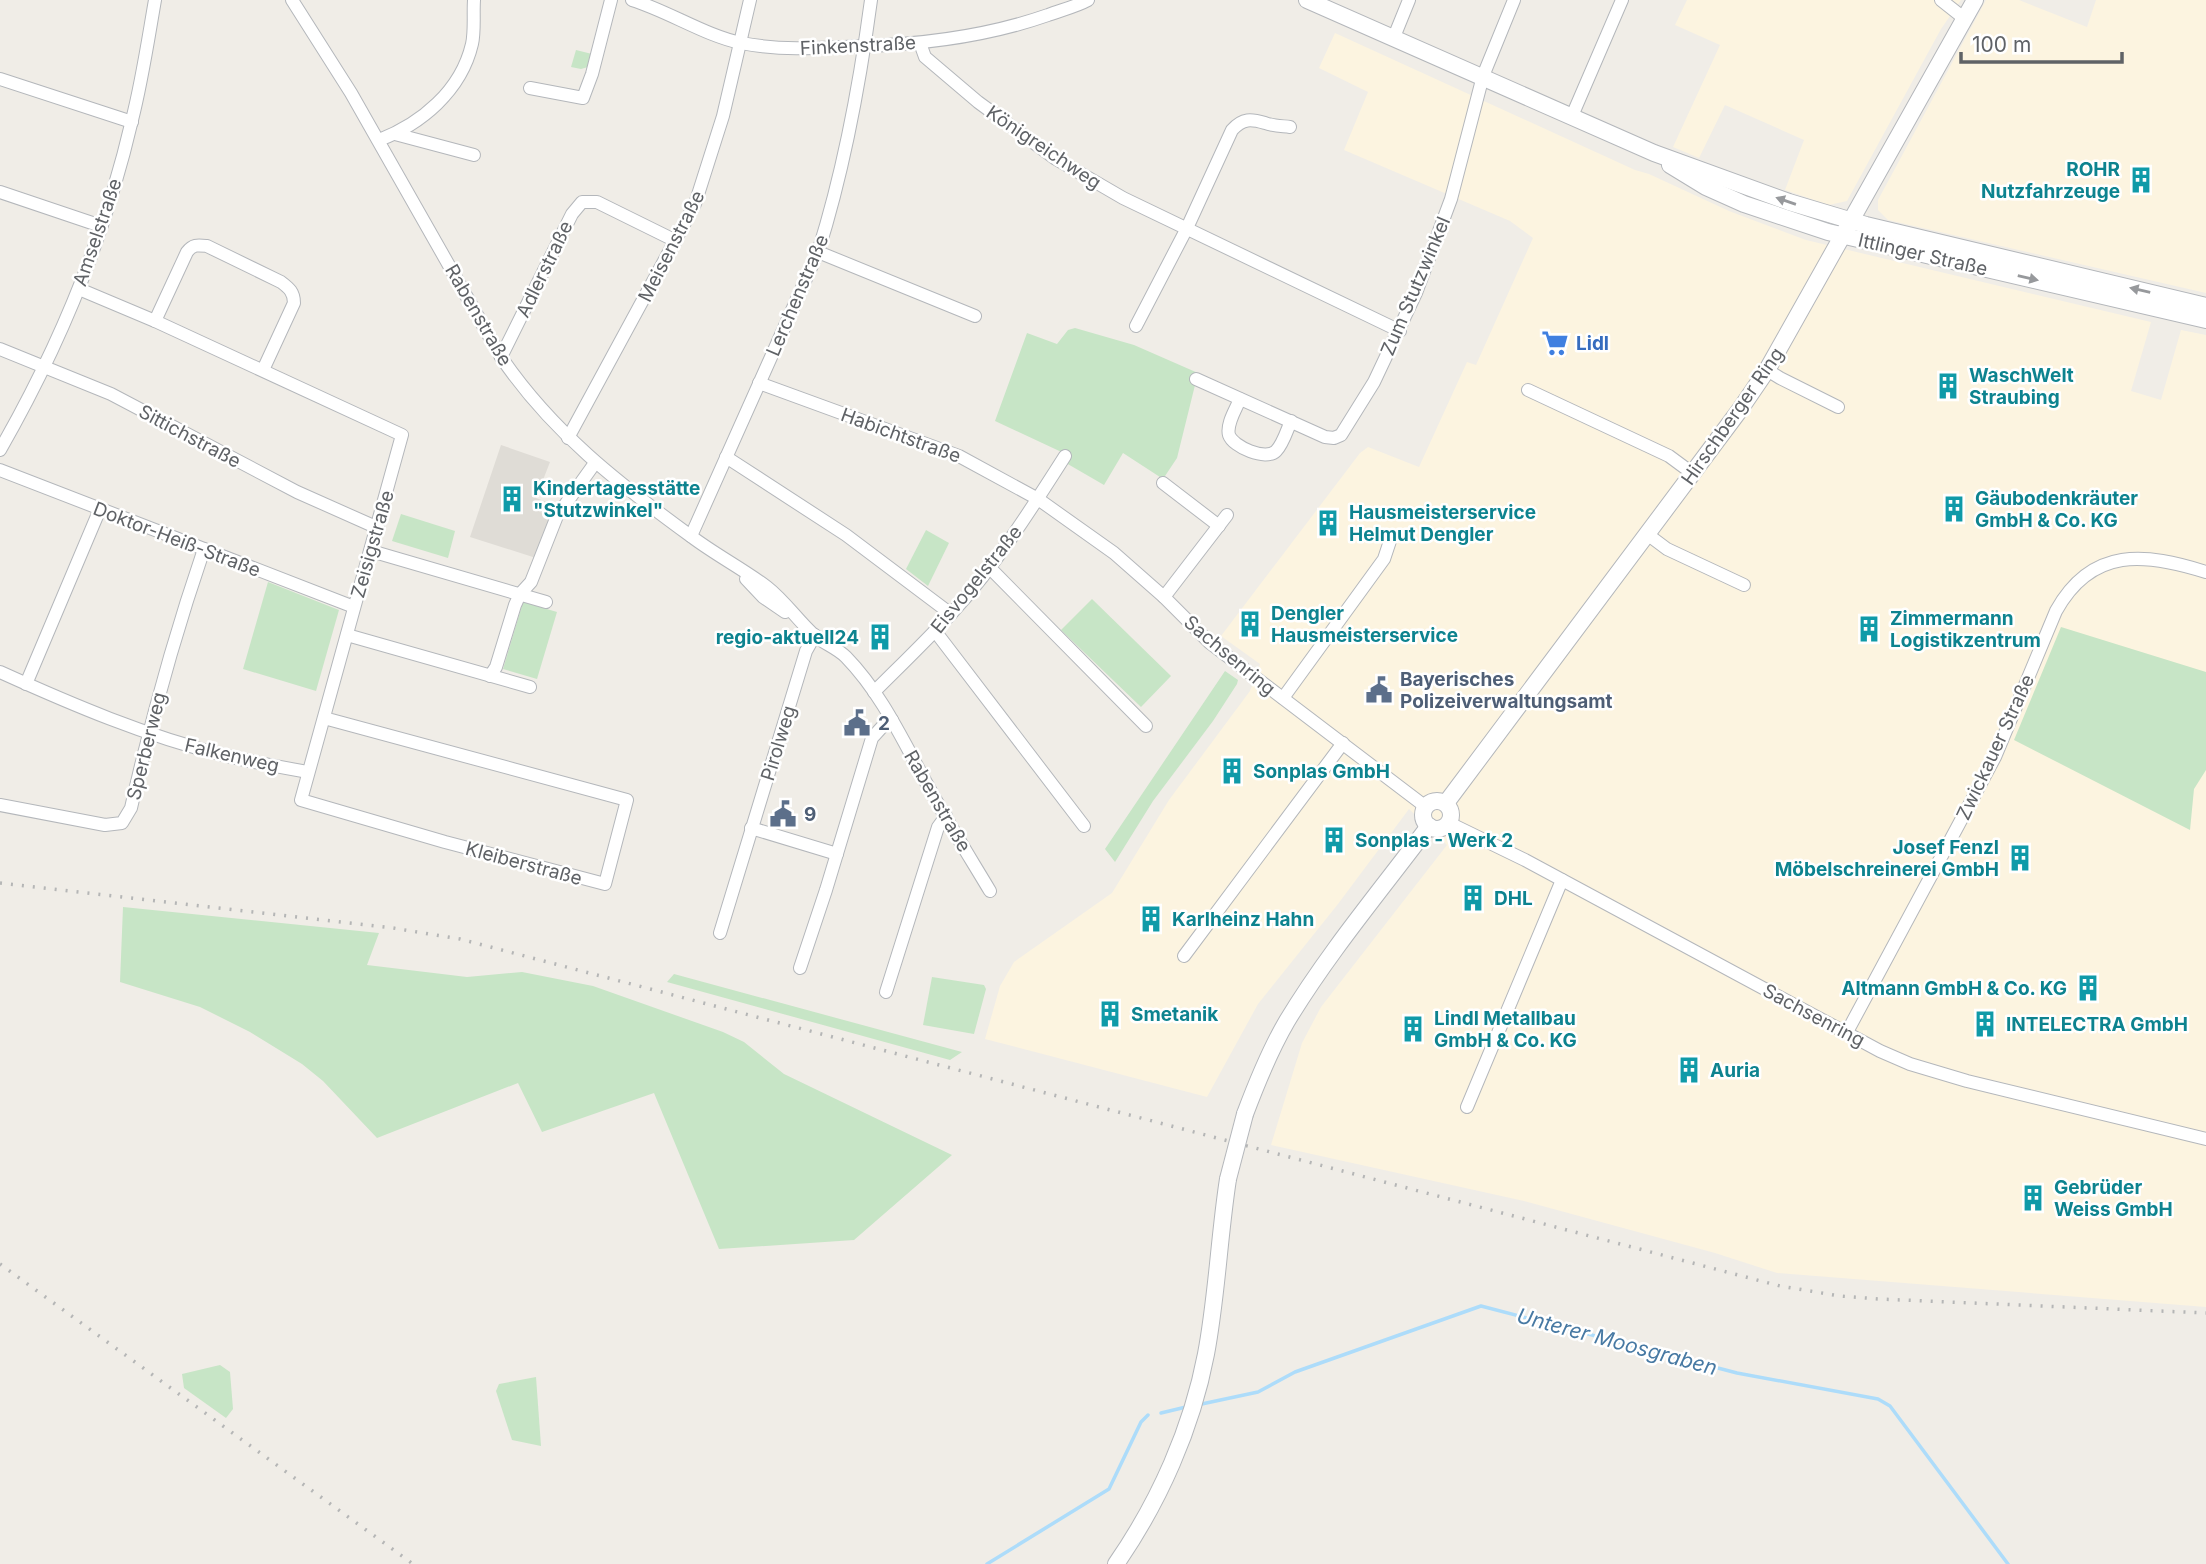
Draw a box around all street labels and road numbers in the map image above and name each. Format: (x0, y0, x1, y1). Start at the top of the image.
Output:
street label: Finkenstraße (799, 31, 917, 60)
street label: Königreichweg (982, 101, 1105, 194)
street label: Amselstraße (68, 175, 127, 289)
street label: Meisenstraße (633, 187, 709, 306)
street label: Zum Stutzwinkel (1376, 213, 1455, 359)
street label: Adlerstraße (511, 217, 578, 321)
street label: Ittlinger Straße (1856, 228, 1990, 281)
street label: Lerchenstraße (761, 231, 833, 359)
street label: Rabenstraße (440, 260, 517, 370)
street label: Hirschberger Ring (1676, 343, 1788, 489)
street label: Sittichstraße (135, 400, 245, 473)
street label: Habichtstraße (838, 403, 964, 468)
street label: Zeisigstraße (346, 488, 399, 601)
street label: Doktor-Heiß-Straße (90, 497, 264, 582)
street label: Eisvogelstraße (926, 521, 1027, 638)
street label: Sachsenring (1179, 611, 1280, 700)
street label: Zwickauer Straße (1952, 671, 2039, 824)
street label: Sperberweg (122, 690, 171, 802)
street label: Pirolweg (756, 703, 801, 784)
street label: Falkenweg (182, 733, 281, 778)
street label: Rabenstraße (899, 746, 976, 856)
street label: Kleiberstraße (463, 837, 585, 890)
street label: Sachsenring (1759, 979, 1869, 1052)

